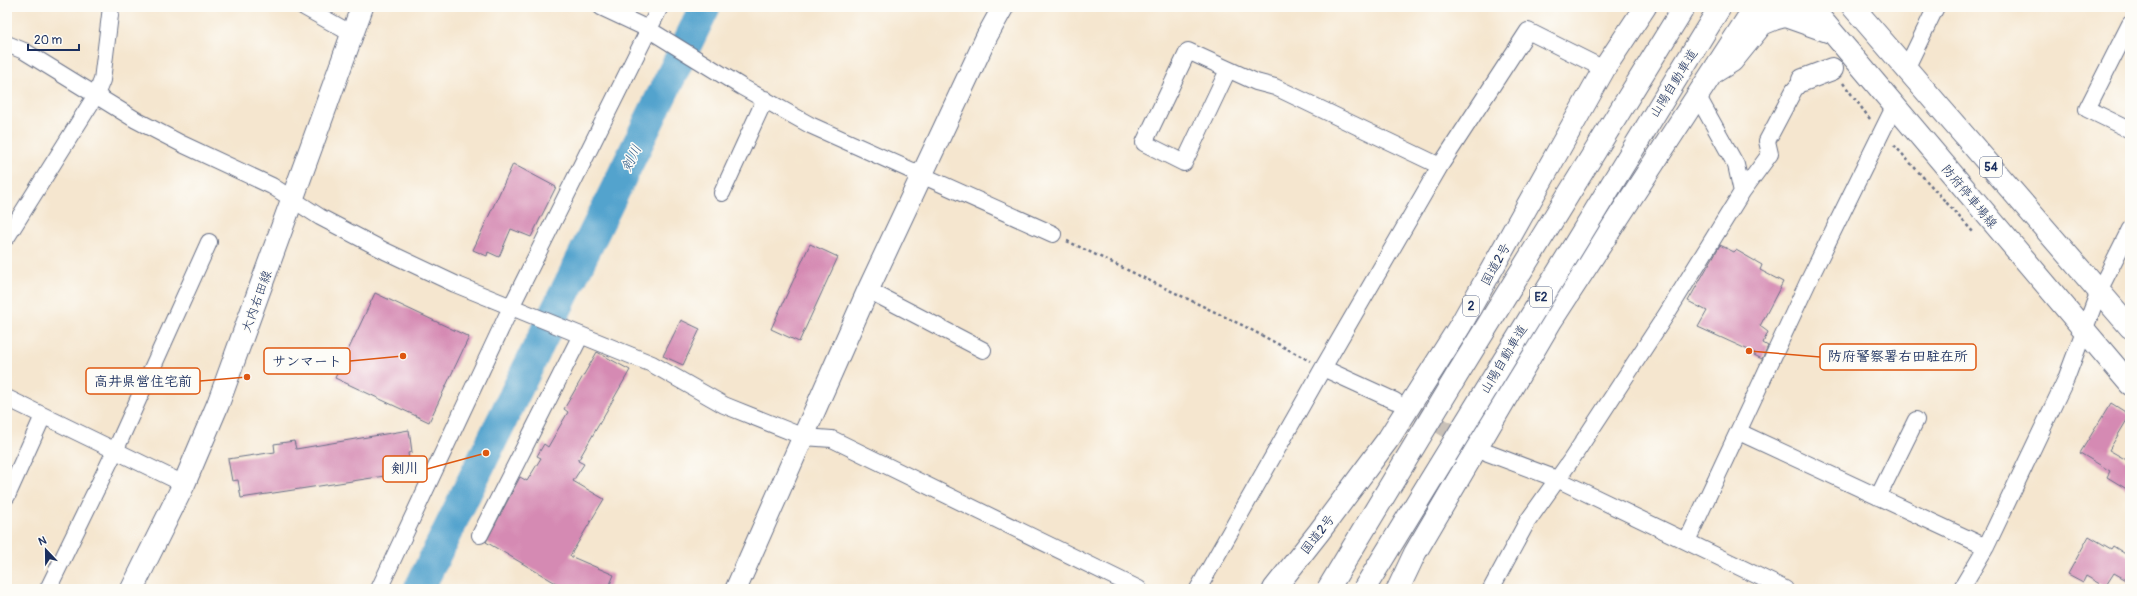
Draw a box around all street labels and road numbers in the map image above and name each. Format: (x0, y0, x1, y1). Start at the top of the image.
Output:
street label: 山陽自動車道 (1646, 46, 1701, 121)
road number: 54 (1980, 157, 2002, 177)
street label: 防府停車場線 (1938, 162, 2001, 232)
street label: 国道2号 (1478, 240, 1514, 289)
street label: 大内右田線 (238, 267, 276, 335)
road number: E2 (1530, 287, 1552, 307)
road number: 2 (1463, 296, 1479, 316)
street label: 山陽自動車道 (1477, 322, 1531, 397)
street label: 国道2号 (1297, 511, 1338, 558)

